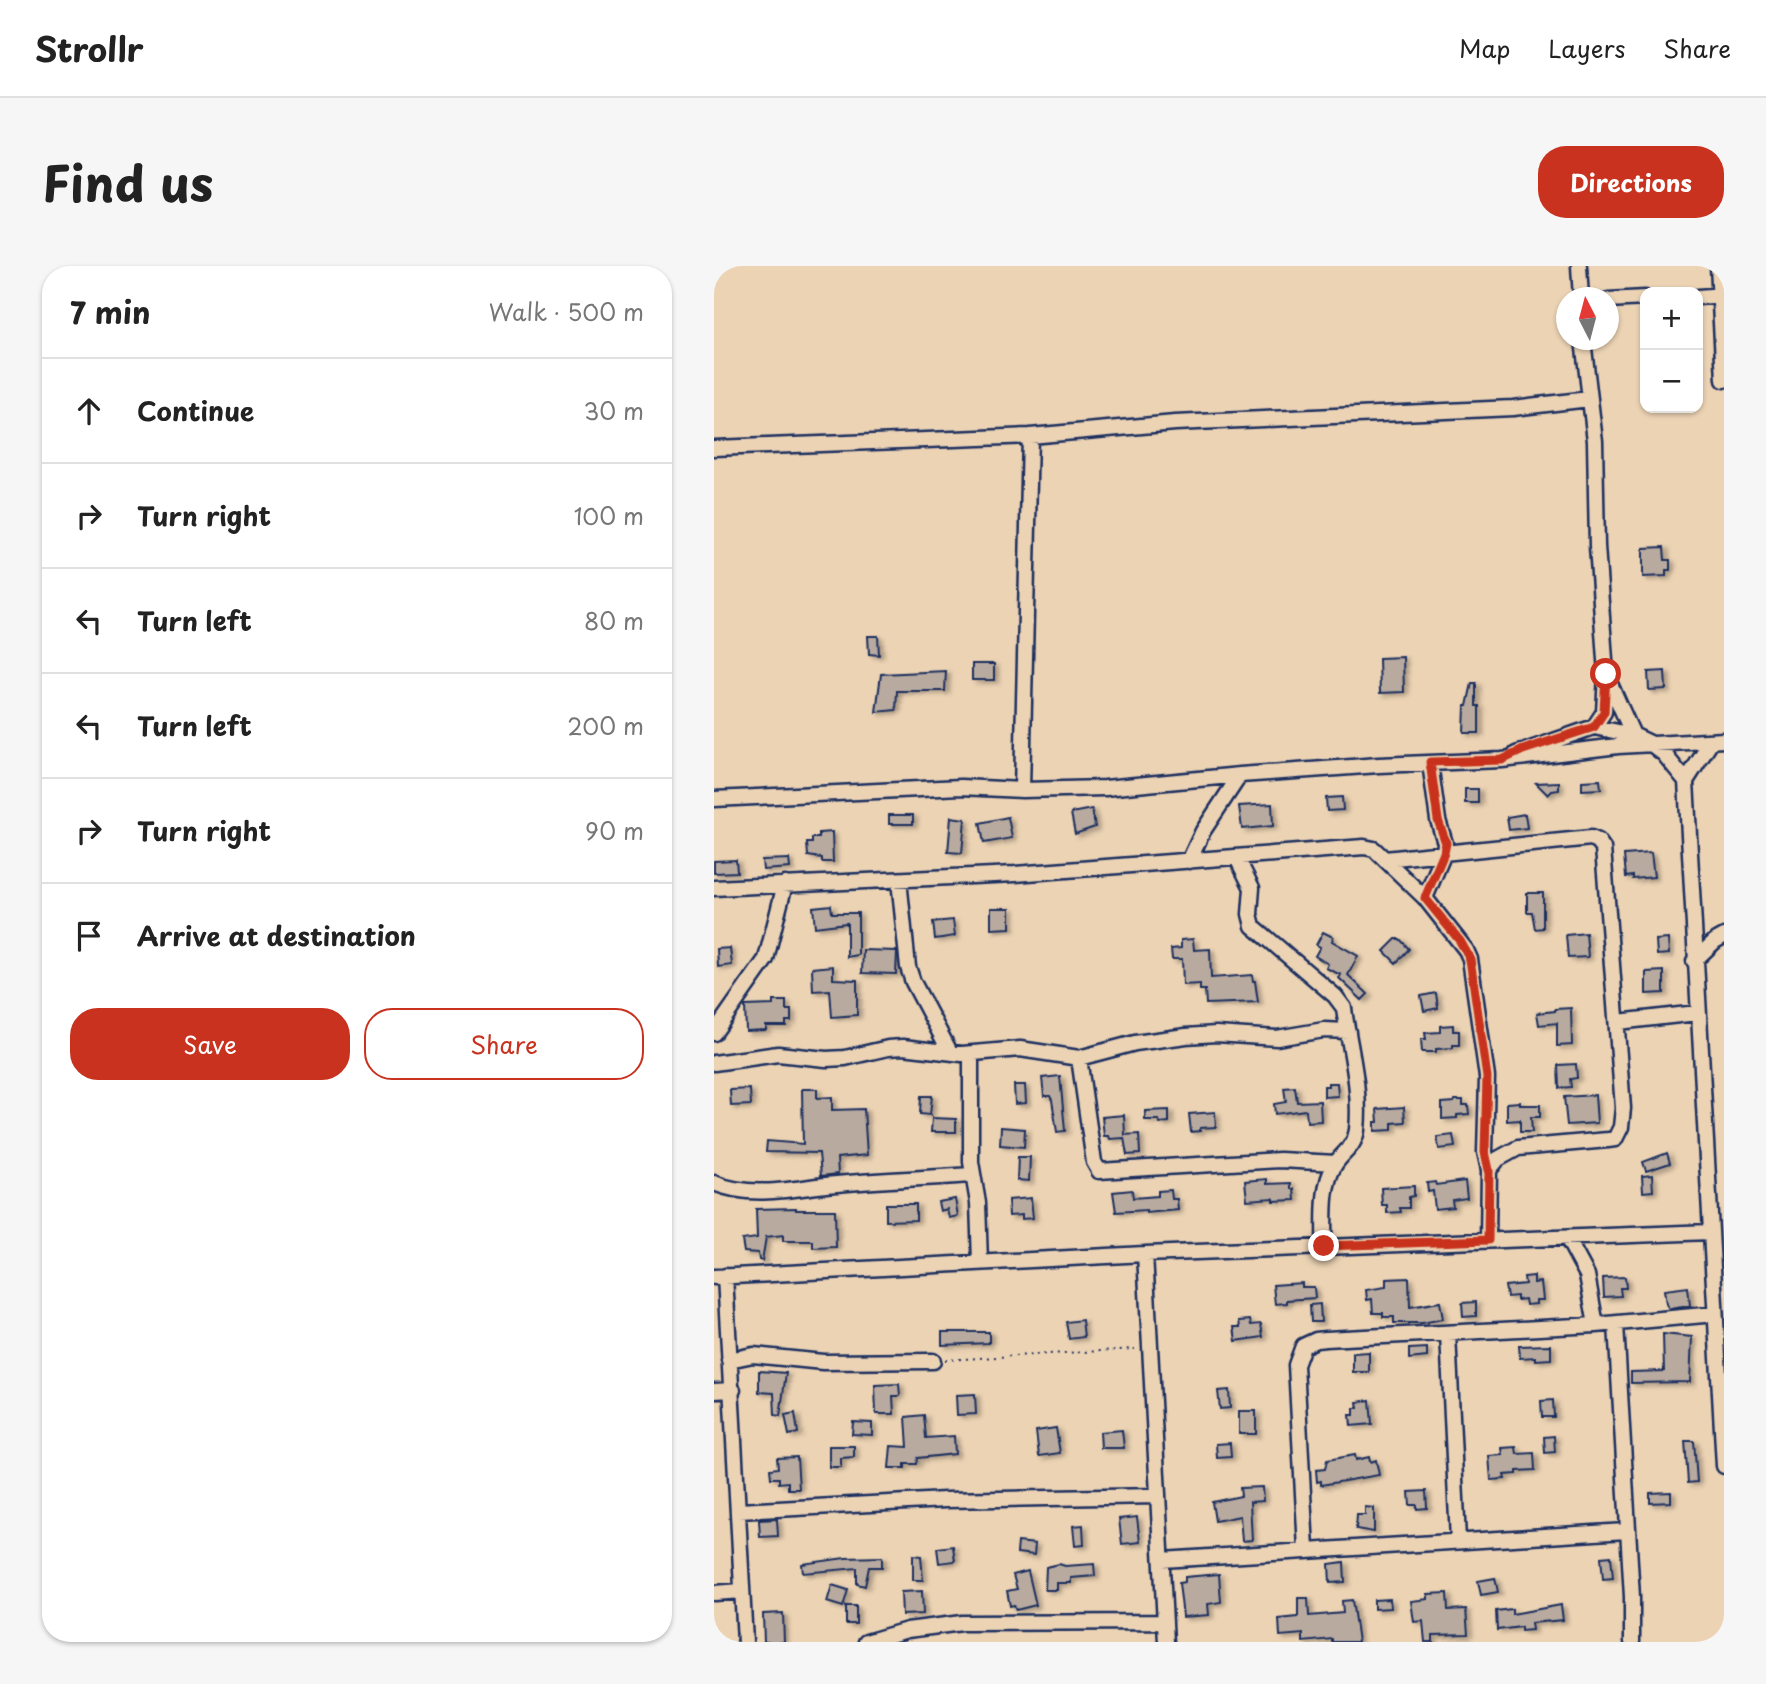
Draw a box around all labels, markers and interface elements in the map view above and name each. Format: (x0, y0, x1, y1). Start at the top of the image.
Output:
text: Strollr (35, 23, 144, 73)
text: Map (1459, 30, 1510, 66)
text: Layers (1548, 30, 1625, 66)
text: Share (1663, 30, 1731, 66)
text: Find us (42, 145, 213, 219)
button: Directions (1538, 146, 1724, 218)
north arrow (1556, 287, 1619, 350)
map controls (1640, 287, 1703, 413)
button: + (1640, 287, 1703, 350)
text: 7 min (70, 289, 151, 334)
text: Walk · 500 m (489, 294, 644, 329)
button: − (1640, 350, 1703, 413)
text: Continue (137, 391, 254, 430)
icon: ahead (70, 392, 108, 430)
text: 30 m (583, 393, 644, 428)
text: Turn right (137, 496, 271, 535)
icon: right (70, 497, 108, 535)
text: 100 m (574, 498, 644, 533)
text: Turn left (137, 601, 252, 640)
icon: left (70, 602, 108, 640)
text: 80 m (584, 603, 644, 638)
route start (1590, 658, 1621, 689)
text: Turn left (137, 706, 252, 745)
icon: left (70, 707, 108, 745)
text: 200 m (567, 708, 644, 743)
text: Turn right (137, 811, 271, 850)
icon: right (70, 812, 108, 850)
text: 90 m (585, 813, 644, 848)
text: Arrive at destination (137, 916, 416, 955)
icon: arrive (70, 917, 108, 955)
button: Save (70, 1008, 350, 1080)
button: Share (364, 1008, 644, 1080)
route end (1308, 1230, 1339, 1261)

